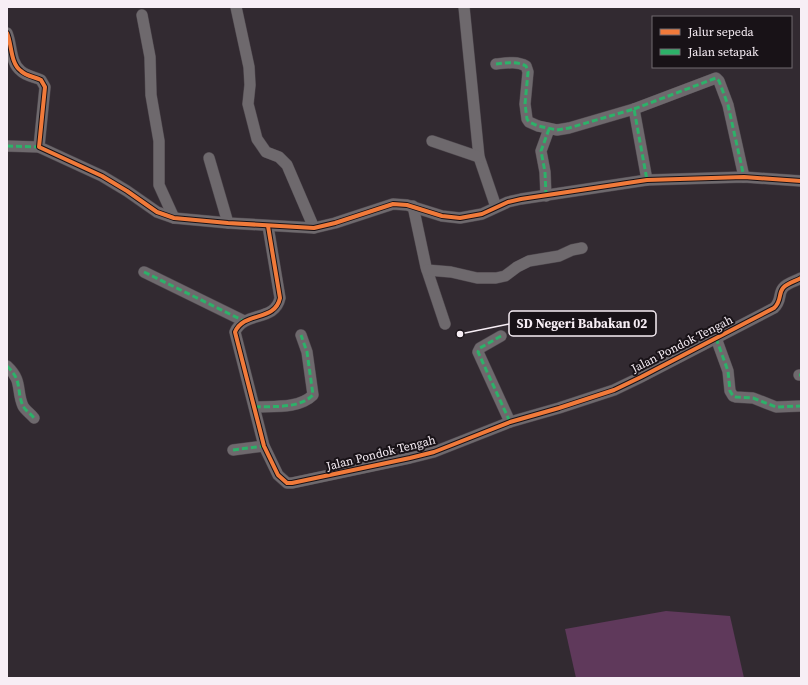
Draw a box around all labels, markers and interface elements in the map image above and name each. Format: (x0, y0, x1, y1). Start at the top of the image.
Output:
legend (652, 16, 792, 68)
text: Jalur sepeda (687, 24, 755, 40)
text: Jalan setapak (687, 44, 759, 60)
callout: SD Negeri Babakan 02 (509, 311, 656, 336)
street label: Jalan Pondok Tengah (628, 311, 736, 377)
text: SD Negeri Babakan 02 (517, 315, 647, 332)
street label: Jalan Pondok Tengah (324, 432, 437, 475)

